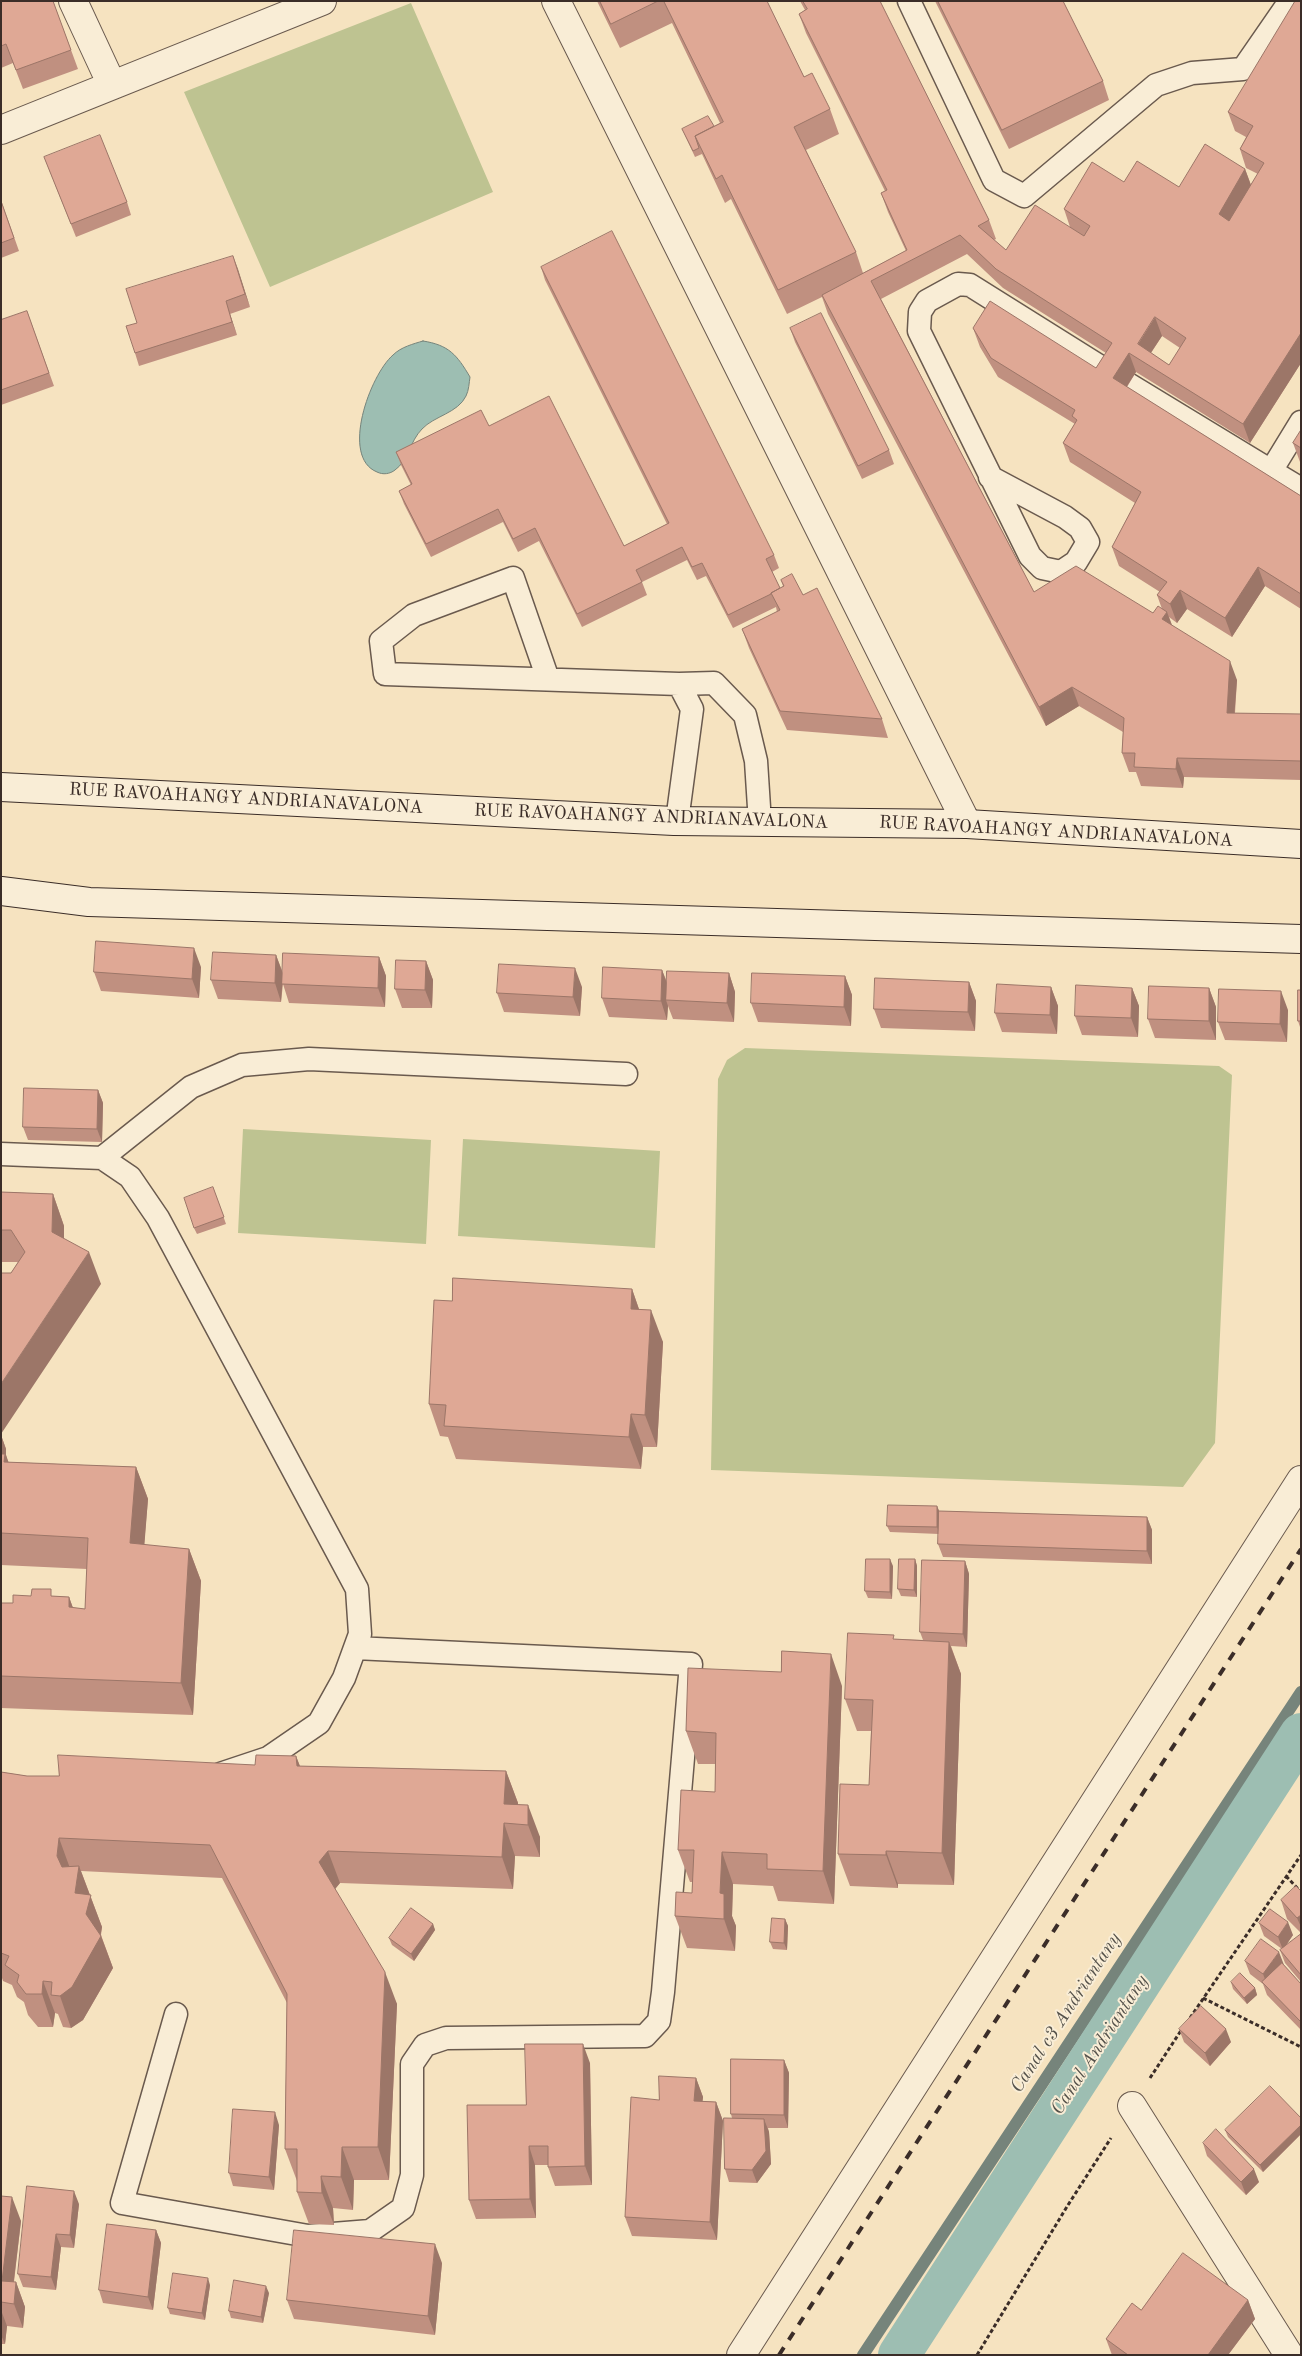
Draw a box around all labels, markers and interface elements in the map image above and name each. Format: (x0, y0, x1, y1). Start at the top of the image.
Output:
street label: RUE RAVOAHANGY ANDRIANAVALONA (68, 779, 424, 819)
street label: RUE RAVOAHANGY ANDRIANAVALONA (473, 800, 829, 834)
street label: RUE RAVOAHANGY ANDRIANAVALONA (878, 812, 1234, 852)
water label: Canal c3 Andriantany (1006, 1929, 1126, 2097)
water label: Canal Andriantany (1046, 1971, 1154, 2119)

